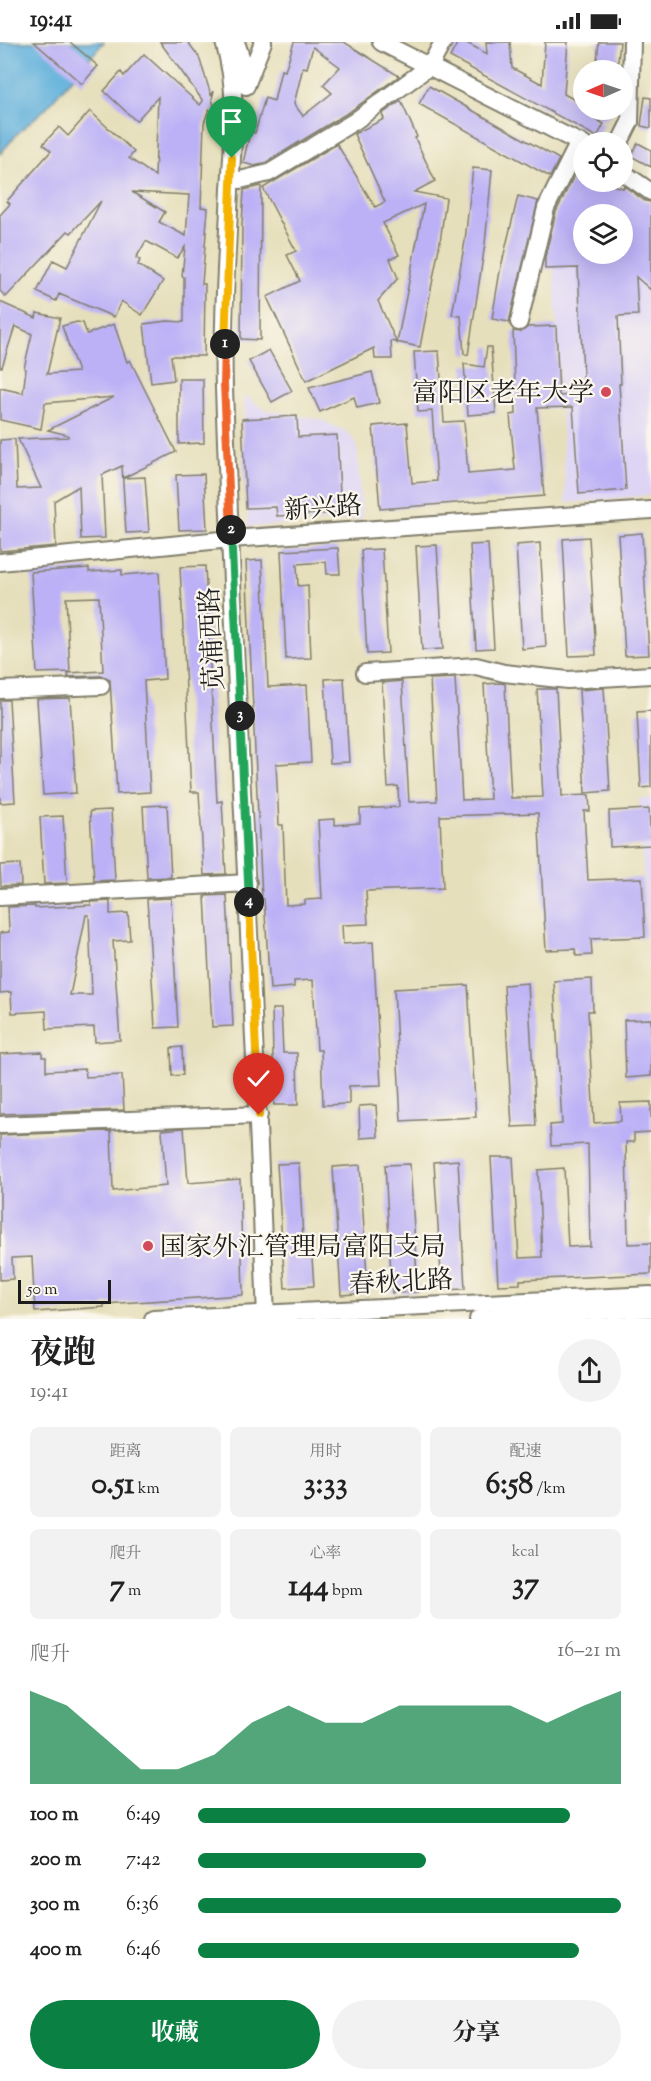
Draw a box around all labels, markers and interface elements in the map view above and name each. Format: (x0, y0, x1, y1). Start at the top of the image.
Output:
text: 19:41 (30, 5, 72, 37)
north arrow (573, 60, 633, 120)
map controls (573, 60, 633, 264)
pin (206, 96, 257, 158)
icon: arrive (215, 105, 248, 138)
button: locate (573, 132, 633, 192)
button: layers (573, 204, 633, 264)
pin: 1 (210, 329, 240, 359)
text: 1 (222, 332, 228, 355)
place label: 富阳区老年大学 (412, 376, 594, 413)
marker: 富阳区老年大学 (599, 385, 613, 399)
street label: 新兴路 (283, 488, 363, 531)
pin: 2 (216, 515, 246, 545)
text: 2 (227, 518, 235, 541)
street label: 苋浦西路 (192, 586, 235, 692)
pin: 3 (225, 701, 255, 731)
text: 3 (237, 704, 243, 727)
pin: 4 (234, 887, 264, 917)
text: 4 (245, 890, 253, 913)
pin (233, 1053, 284, 1115)
icon: check (242, 1062, 275, 1095)
place label: 国家外汇管理局富阳支局 (160, 1230, 446, 1267)
marker: 国家外汇管理局富阳支局 (141, 1239, 155, 1253)
street label: 春秋北路 (348, 1262, 454, 1305)
scale bar (18, 1277, 111, 1304)
text: 50 m (27, 1279, 58, 1302)
text: 夜跑 (30, 1331, 96, 1379)
button: share (558, 1339, 621, 1402)
text: 19:41 (30, 1378, 68, 1407)
text: 距离 (109, 1441, 142, 1464)
text: 用时 (309, 1441, 342, 1464)
text: 配速 (509, 1441, 542, 1464)
text: 0.51 (91, 1464, 134, 1507)
text: 3:33 (303, 1464, 348, 1507)
text: 6:58 (485, 1464, 533, 1507)
text: km (134, 1478, 160, 1501)
text: /km (533, 1478, 566, 1501)
text: kcal (512, 1541, 539, 1564)
text: 爬升 (109, 1543, 142, 1566)
text: 心率 (309, 1543, 342, 1566)
text: 37 (512, 1564, 539, 1607)
text: 7 (110, 1566, 125, 1609)
text: 144 (288, 1566, 329, 1609)
text: m (125, 1580, 141, 1603)
text: bpm (329, 1580, 363, 1603)
text: 16–21 m (558, 1637, 621, 1666)
text: 爬升 (30, 1641, 70, 1670)
text: 100 m (30, 1801, 79, 1830)
text: 6:49 (126, 1801, 161, 1830)
text: 200 m (30, 1846, 81, 1875)
text: 7:42 (126, 1846, 161, 1875)
text: 300 m (30, 1891, 80, 1920)
text: 6:36 (126, 1891, 159, 1920)
text: 400 m (30, 1936, 82, 1965)
text: 6:46 (126, 1936, 161, 1965)
button: 收藏 (30, 2000, 320, 2069)
button: 分享 (332, 2000, 621, 2069)

